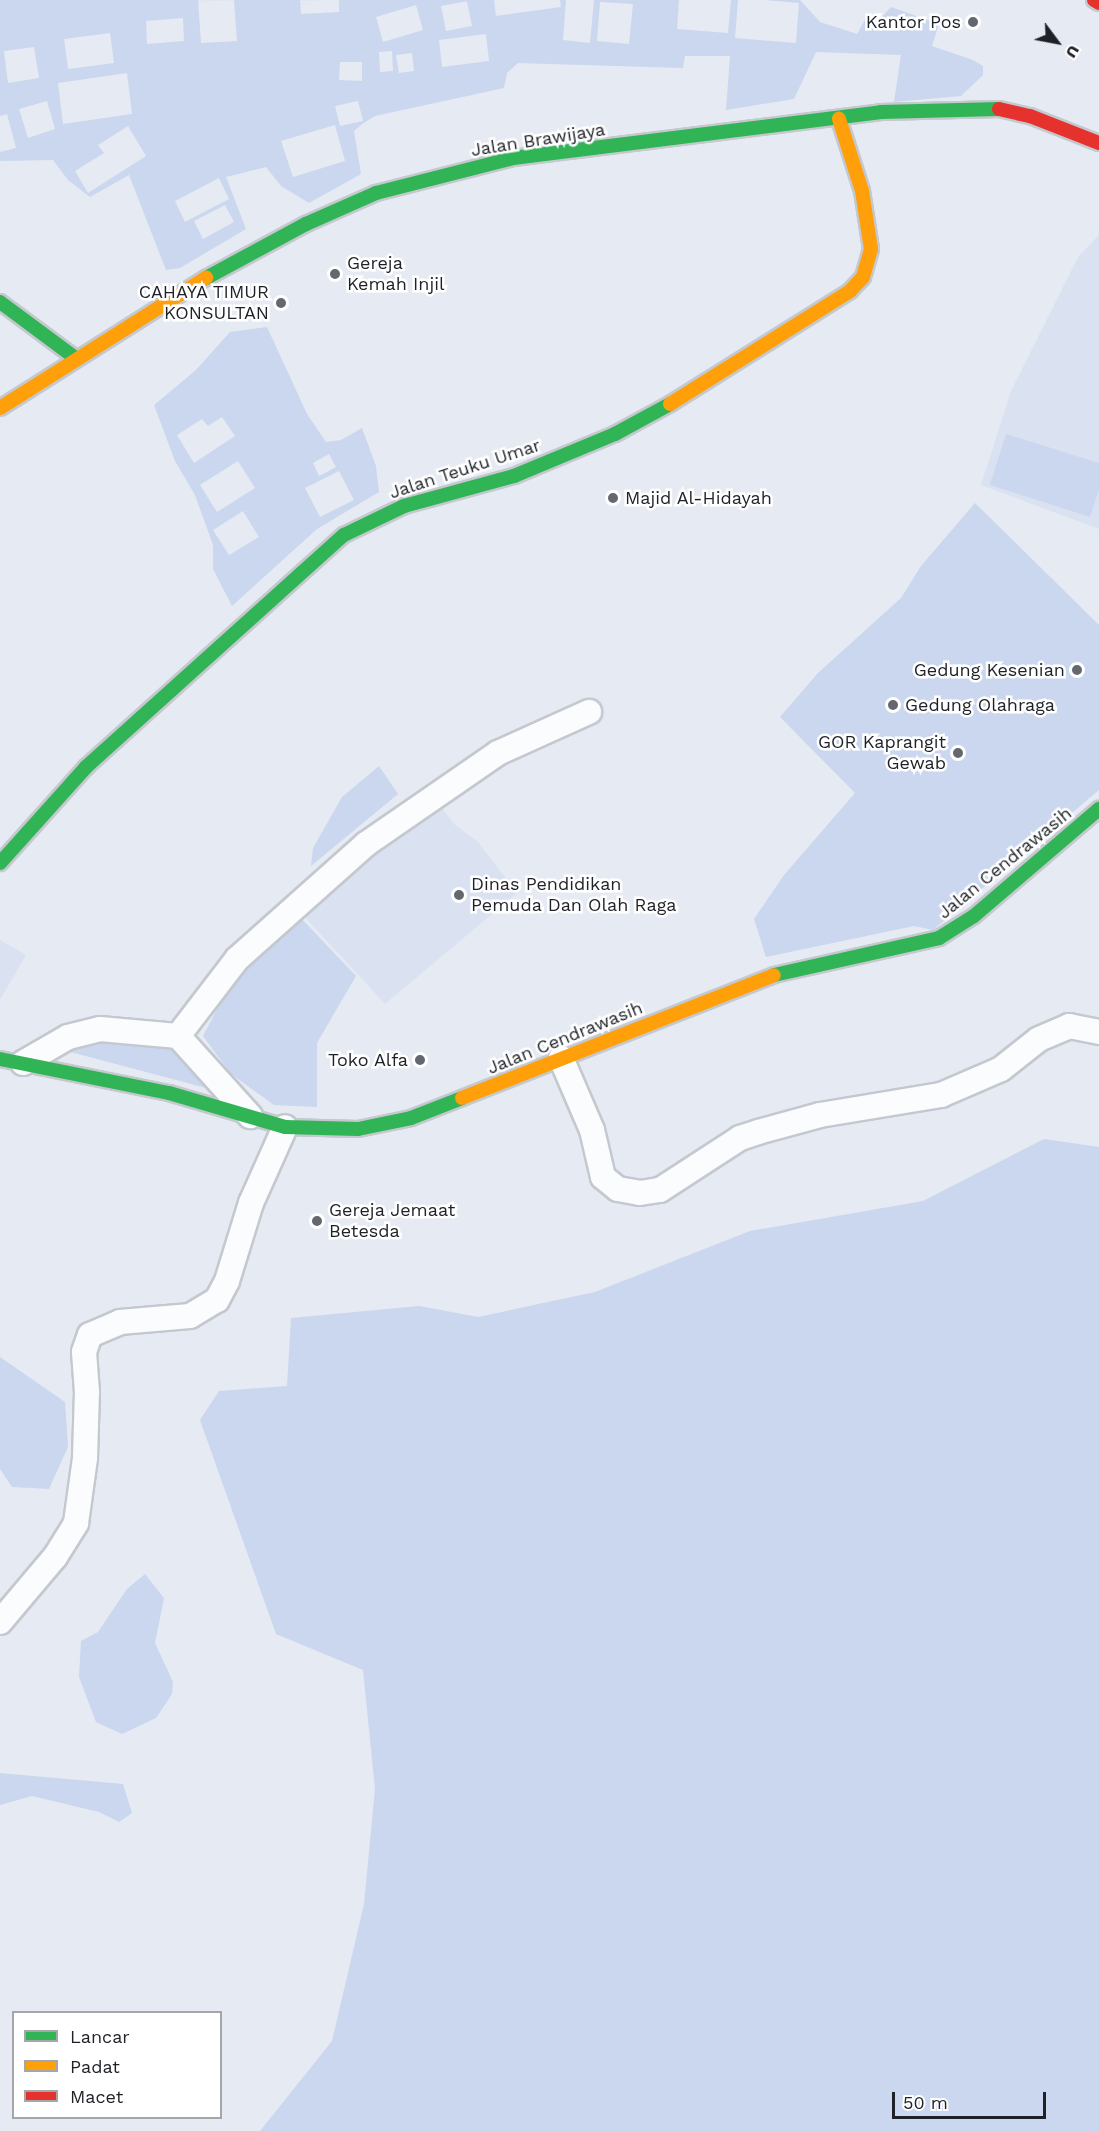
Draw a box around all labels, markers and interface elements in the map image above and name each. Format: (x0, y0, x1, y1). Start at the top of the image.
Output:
place label: Kantor Pos (865, 11, 961, 33)
north arrow (1027, 12, 1087, 72)
marker: Kantor Pos (966, 15, 980, 29)
text: U (1062, 42, 1084, 62)
street label: Jalan Brawijaya (469, 119, 607, 161)
place label: Gereja Kemah Injil (347, 253, 445, 296)
marker: Gereja Kemah Injil (328, 267, 342, 281)
place label: CAHAYA TIMUR KONSULTAN (137, 282, 269, 324)
marker: CAHAYA TIMUR KONSULTAN (274, 296, 288, 310)
street label: Jalan Teuku Umar (386, 434, 544, 504)
place label: Majid Al-Hidayah (625, 487, 773, 509)
marker: Majid Al-Hidayah (606, 491, 620, 505)
place label: Gedung Kesenian (914, 659, 1065, 681)
marker: Gedung Kesenian (1070, 663, 1084, 677)
place label: Gedung Olahraga (905, 694, 1055, 716)
marker: Gedung Olahraga (886, 698, 900, 712)
place label: GOR Kaprangit Gewab (818, 732, 946, 774)
marker: GOR Kaprangit Gewab (951, 746, 965, 760)
street label: Jalan Cendrawasih (934, 802, 1076, 924)
place label: Dinas Pendidikan Pemuda Dan Olah Raga (471, 874, 677, 916)
marker: Dinas Pendidikan Pemuda Dan Olah Raga (452, 888, 466, 902)
street label: Jalan Cendrawasih (484, 997, 646, 1079)
place label: Toko Alfa (327, 1049, 408, 1071)
marker: Toko Alfa (413, 1053, 427, 1067)
place label: Gereja Jemaat Betesda (329, 1200, 456, 1242)
marker: Gereja Jemaat Betesda (310, 1214, 324, 1228)
legend (12, 2011, 222, 2119)
text: Lancar (70, 2026, 130, 2047)
text: Padat (70, 2056, 120, 2077)
scale bar (895, 2080, 1050, 2118)
text: Macet (70, 2086, 123, 2107)
text: 50 m (903, 2092, 948, 2113)

